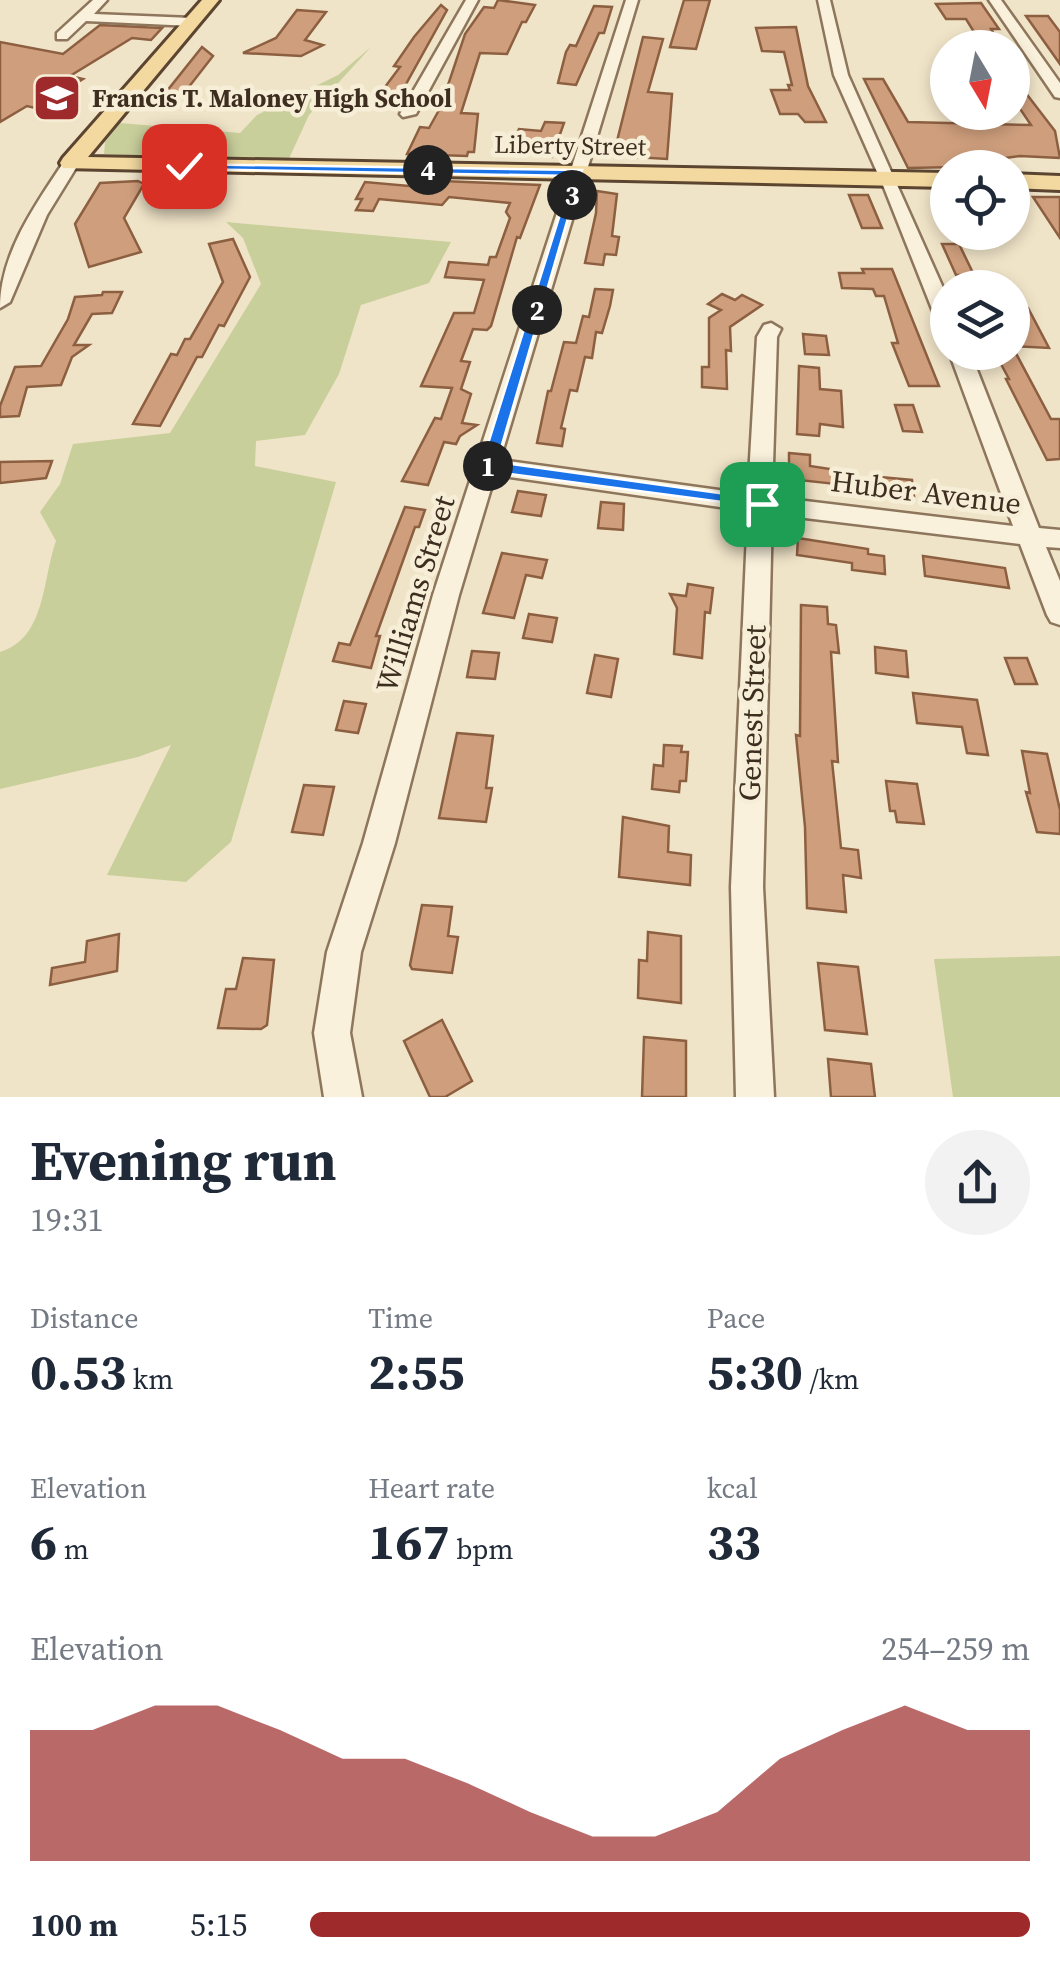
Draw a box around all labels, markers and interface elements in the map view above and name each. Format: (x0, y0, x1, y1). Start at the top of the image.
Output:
north arrow (930, 30, 1030, 130)
map controls (930, 30, 1030, 370)
school or university icon: Francis T. Maloney High School (31, 72, 83, 124)
place label: Francis T. Maloney High School (92, 81, 452, 115)
pin (142, 124, 227, 209)
street label: Liberty Street (494, 127, 647, 163)
icon: check (157, 139, 212, 194)
pin: 4 (403, 145, 453, 195)
button: locate (930, 150, 1030, 250)
text: 4 (420, 151, 436, 189)
pin: 3 (547, 170, 597, 220)
text: 3 (564, 176, 580, 214)
button: layers (930, 270, 1030, 370)
pin: 2 (512, 285, 562, 335)
text: 2 (529, 291, 545, 329)
pin: 1 (463, 441, 513, 491)
text: 1 (480, 447, 496, 485)
street label: Huber Avenue (829, 460, 1023, 524)
pin (720, 462, 805, 547)
icon: arrive (735, 477, 790, 532)
street label: Williams Street (366, 490, 464, 697)
street label: Genest Street (728, 624, 776, 802)
text: Evening run (30, 1123, 337, 1198)
button: share (925, 1130, 1030, 1235)
text: 19:31 (30, 1198, 104, 1242)
text: Distance (30, 1299, 139, 1337)
text: Time (368, 1299, 433, 1337)
text: Pace (707, 1299, 765, 1337)
text: 0.53 (30, 1337, 126, 1406)
text: 2:55 (368, 1337, 465, 1406)
text: 5:30 (707, 1337, 803, 1406)
text: km (126, 1360, 173, 1398)
text: /km (803, 1360, 859, 1398)
text: Elevation (30, 1469, 147, 1507)
text: Heart rate (368, 1469, 495, 1507)
text: kcal (707, 1469, 758, 1507)
text: 6 (30, 1507, 57, 1576)
text: 167 (368, 1507, 450, 1576)
text: 33 (707, 1507, 761, 1576)
text: m (57, 1530, 89, 1568)
text: bpm (450, 1530, 514, 1568)
text: Elevation (30, 1627, 164, 1671)
text: 254–259 m (881, 1627, 1030, 1671)
text: 100 m (30, 1903, 118, 1947)
text: 5:15 (190, 1903, 248, 1947)

